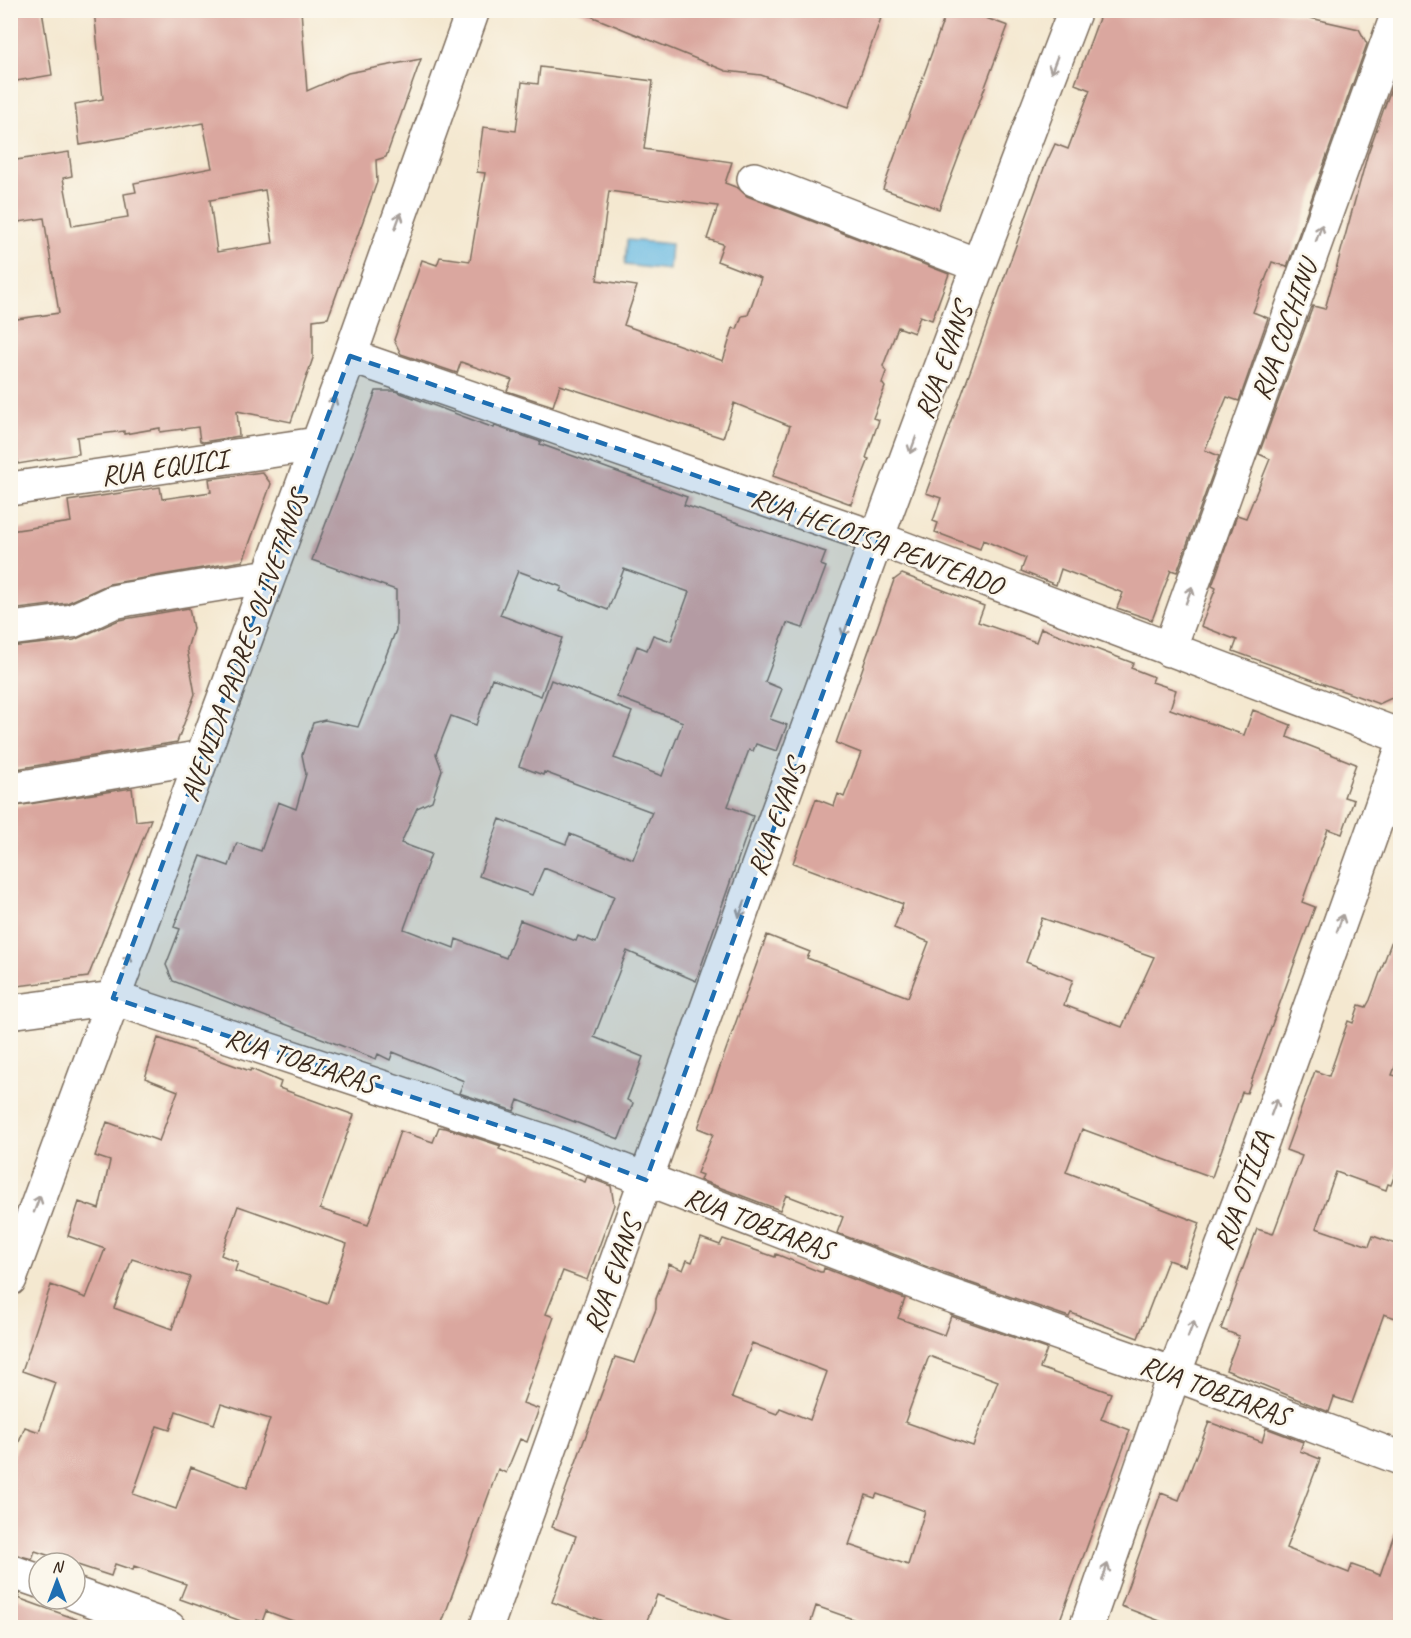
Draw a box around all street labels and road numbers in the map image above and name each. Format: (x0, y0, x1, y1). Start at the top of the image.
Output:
street label: RUA COCHINU (1243, 251, 1327, 405)
street label: RUA EVANS (906, 294, 982, 423)
street label: RUA EQUICI (99, 440, 235, 493)
street label: RUA HELOISA PENTEADO (746, 479, 1010, 604)
street label: AVENIDA PADRES OLIVETANOS (172, 482, 318, 806)
street label: RUA EVANS (739, 751, 815, 880)
street label: RUA TOBIARAS (221, 1019, 384, 1102)
street label: RUA OTÍLIA (1206, 1126, 1281, 1255)
street label: RUA TOBIARAS (680, 1179, 841, 1269)
street label: RUA EVANS (575, 1208, 651, 1337)
street label: RUA TOBIARAS (1136, 1347, 1298, 1434)

